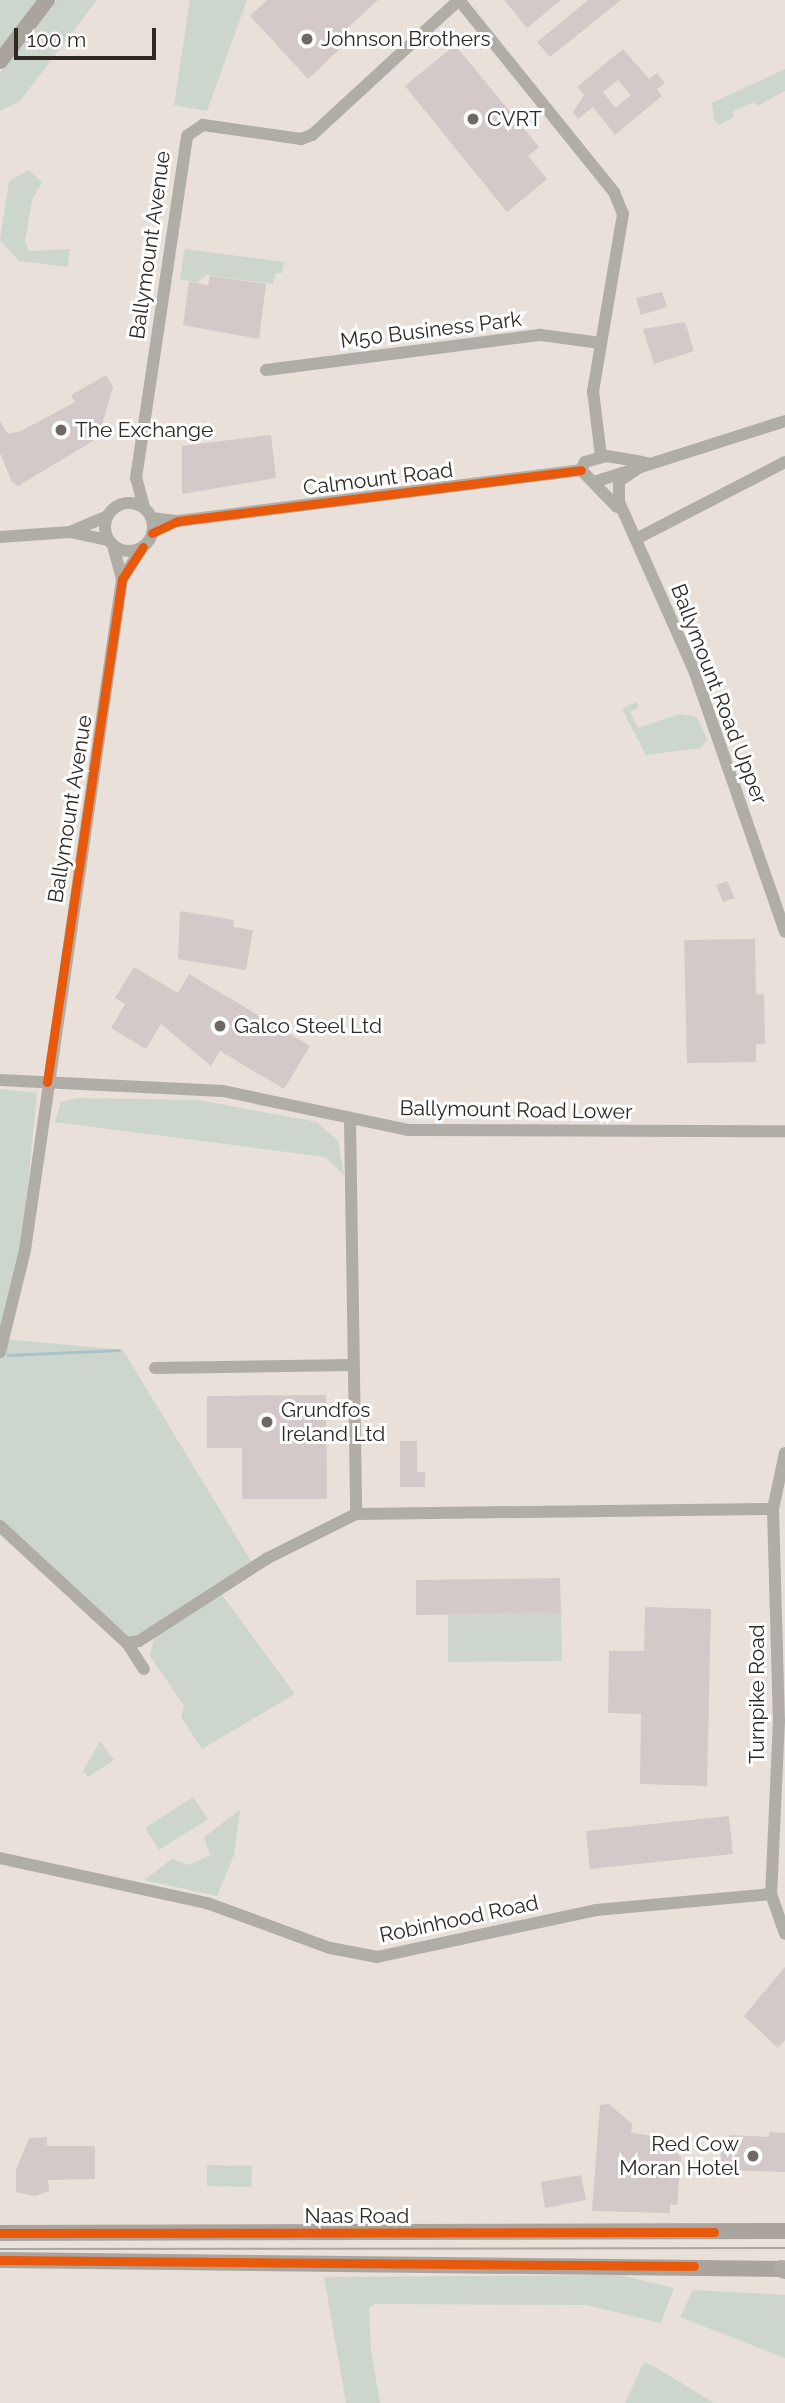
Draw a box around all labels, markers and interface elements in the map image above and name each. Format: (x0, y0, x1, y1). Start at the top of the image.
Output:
scale bar (18, 14, 159, 58)
place label: Johnson Brothers (321, 26, 491, 52)
text: 100 m (27, 27, 86, 52)
marker: Johnson Brothers (299, 31, 315, 47)
place label: CVRT (487, 106, 542, 132)
marker: CVRT (465, 111, 481, 127)
street label: Ballymount Avenue (124, 149, 176, 341)
street label: M50 Business Park (339, 306, 523, 354)
place label: The Exchange (75, 417, 213, 443)
marker: The Exchange (53, 422, 69, 438)
street label: Calmount Road (302, 457, 454, 501)
street label: Ballymount Road Upper (665, 580, 773, 808)
street label: Ballymount Avenue (43, 713, 97, 905)
place label: Galco Steel Ltd (234, 1013, 383, 1039)
marker: Galco Steel Ltd (212, 1018, 228, 1034)
street label: Ballymount Road Lower (399, 1095, 633, 1125)
place label: Grundfos Ireland Ltd (281, 1397, 385, 1447)
marker: Grundfos Ireland Ltd (259, 1414, 275, 1430)
street label: Turnpike Road (744, 1624, 770, 1764)
street label: Robinhood Road (377, 1890, 541, 1948)
place label: Red Cow Moran Hotel (619, 2131, 739, 2181)
marker: Red Cow Moran Hotel (745, 2148, 761, 2164)
street label: Naas Road (305, 2203, 409, 2229)

